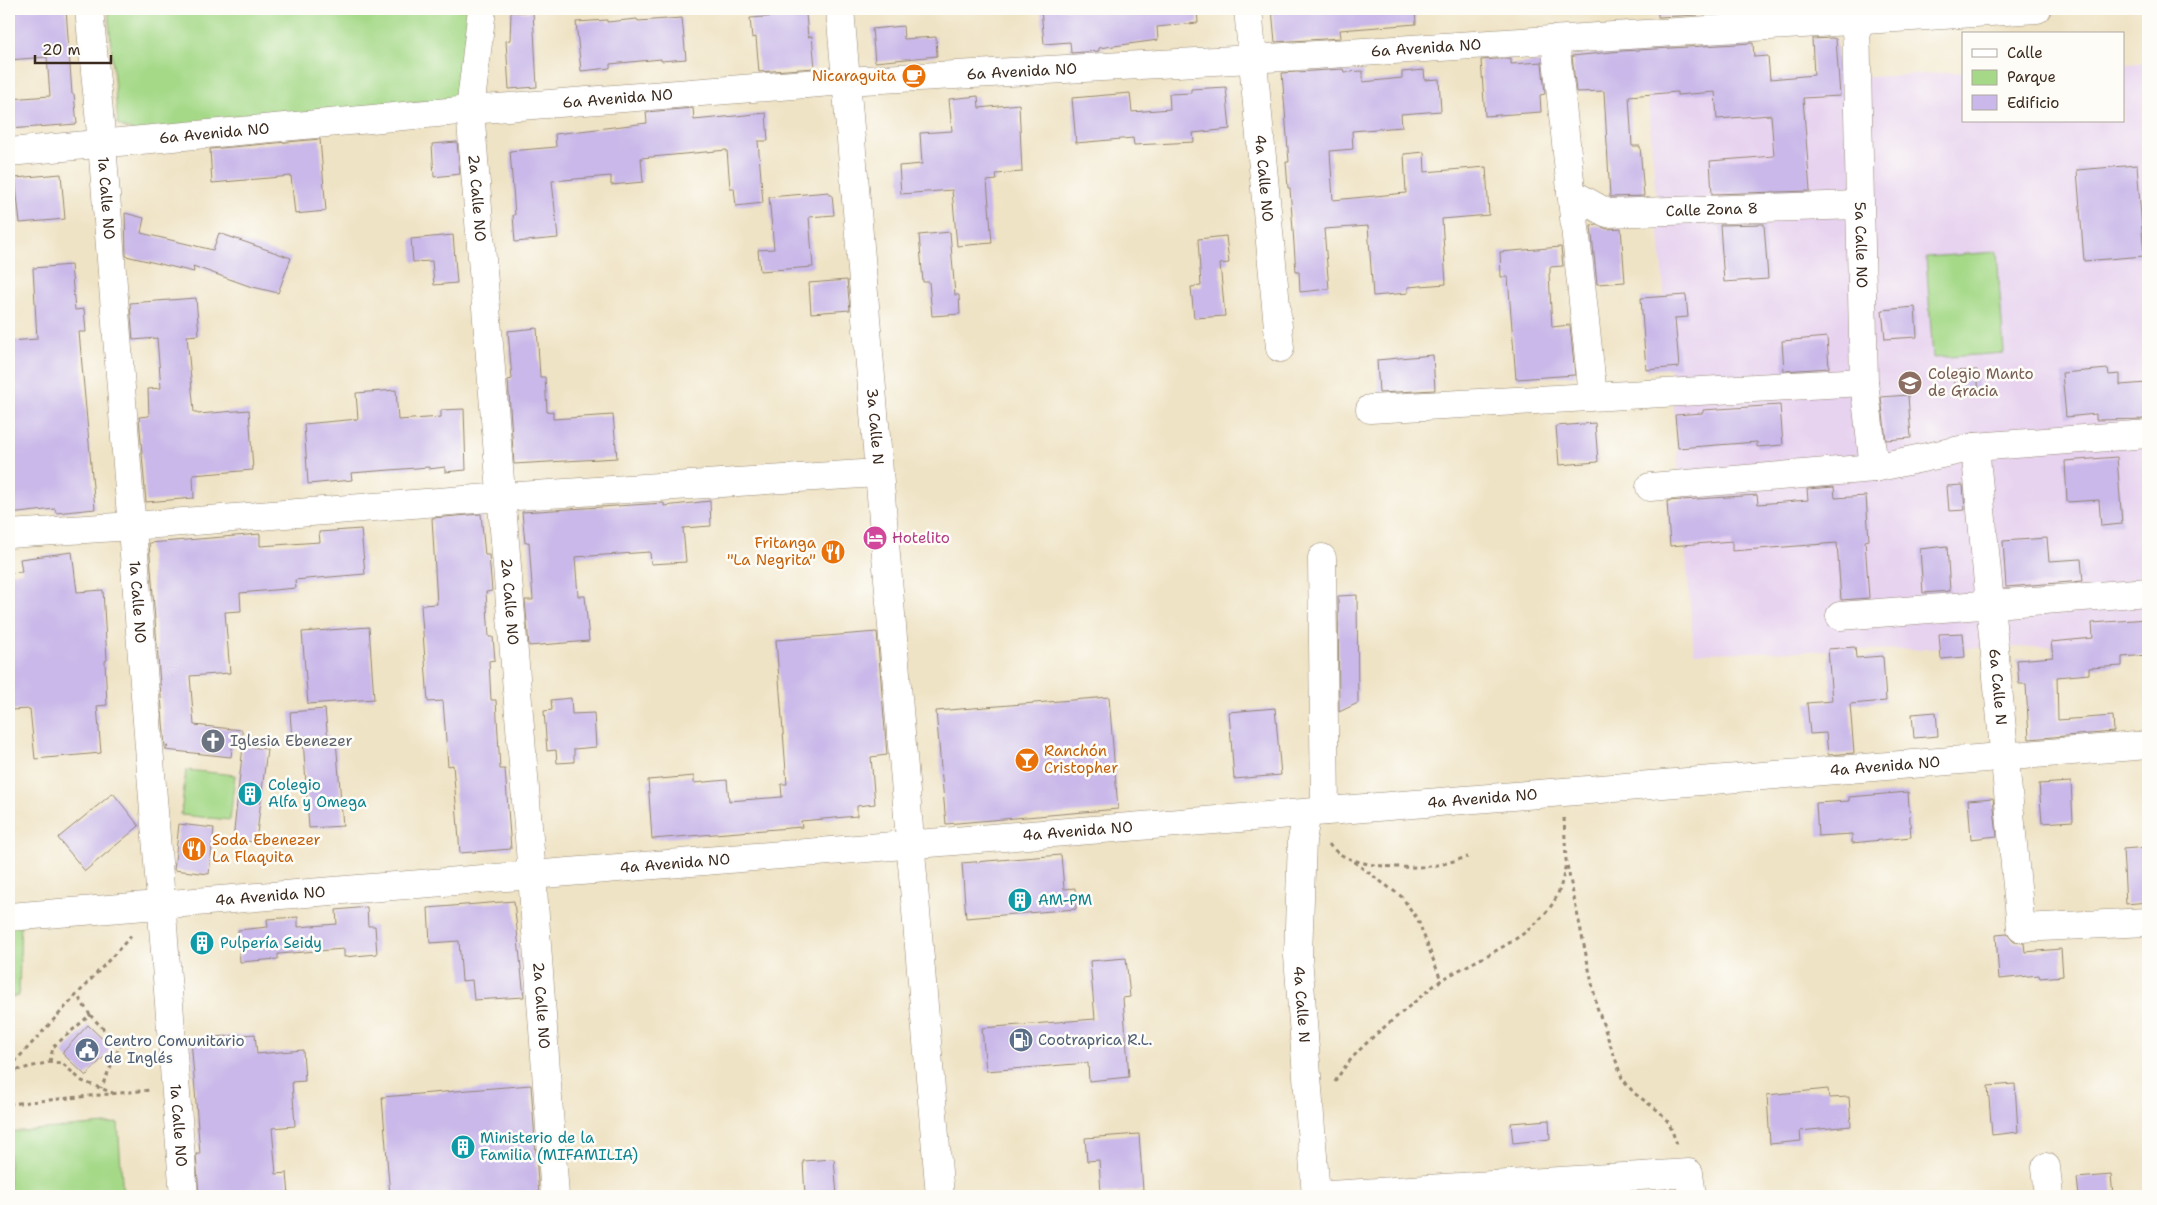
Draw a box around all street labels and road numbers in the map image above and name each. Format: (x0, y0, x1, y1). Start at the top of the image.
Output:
street label: 6a Avenida NO (1370, 34, 1482, 61)
street label: 6a Avenida NO (966, 58, 1078, 84)
street label: 6a Avenida NO (562, 84, 674, 113)
street label: 6a Avenida NO (158, 118, 270, 148)
street label: 4a Calle NO (1250, 134, 1278, 223)
street label: 2a Calle NO (464, 154, 491, 242)
street label: 1a Calle NO (93, 156, 119, 240)
street label: Calle Zona 8 (1665, 198, 1758, 221)
street label: 5a Calle NO (1850, 201, 1872, 288)
street label: 3a Calle N (862, 387, 888, 466)
street label: 2a Calle NO (496, 557, 523, 646)
street label: 1a Calle NO (124, 560, 151, 644)
street label: 6a Calle N (1984, 648, 2012, 726)
street label: 4a Avenida NO (1829, 752, 1941, 781)
street label: 4a Avenida NO (1426, 784, 1538, 813)
street label: 4a Avenida NO (1021, 817, 1134, 845)
street label: 4a Avenida NO (619, 849, 731, 878)
street label: 4a Avenida NO (214, 882, 326, 910)
street label: 2a Calle NO (528, 961, 554, 1050)
street label: 4a Calle N (1289, 965, 1314, 1043)
street label: 1a Calle NO (165, 1083, 192, 1168)

